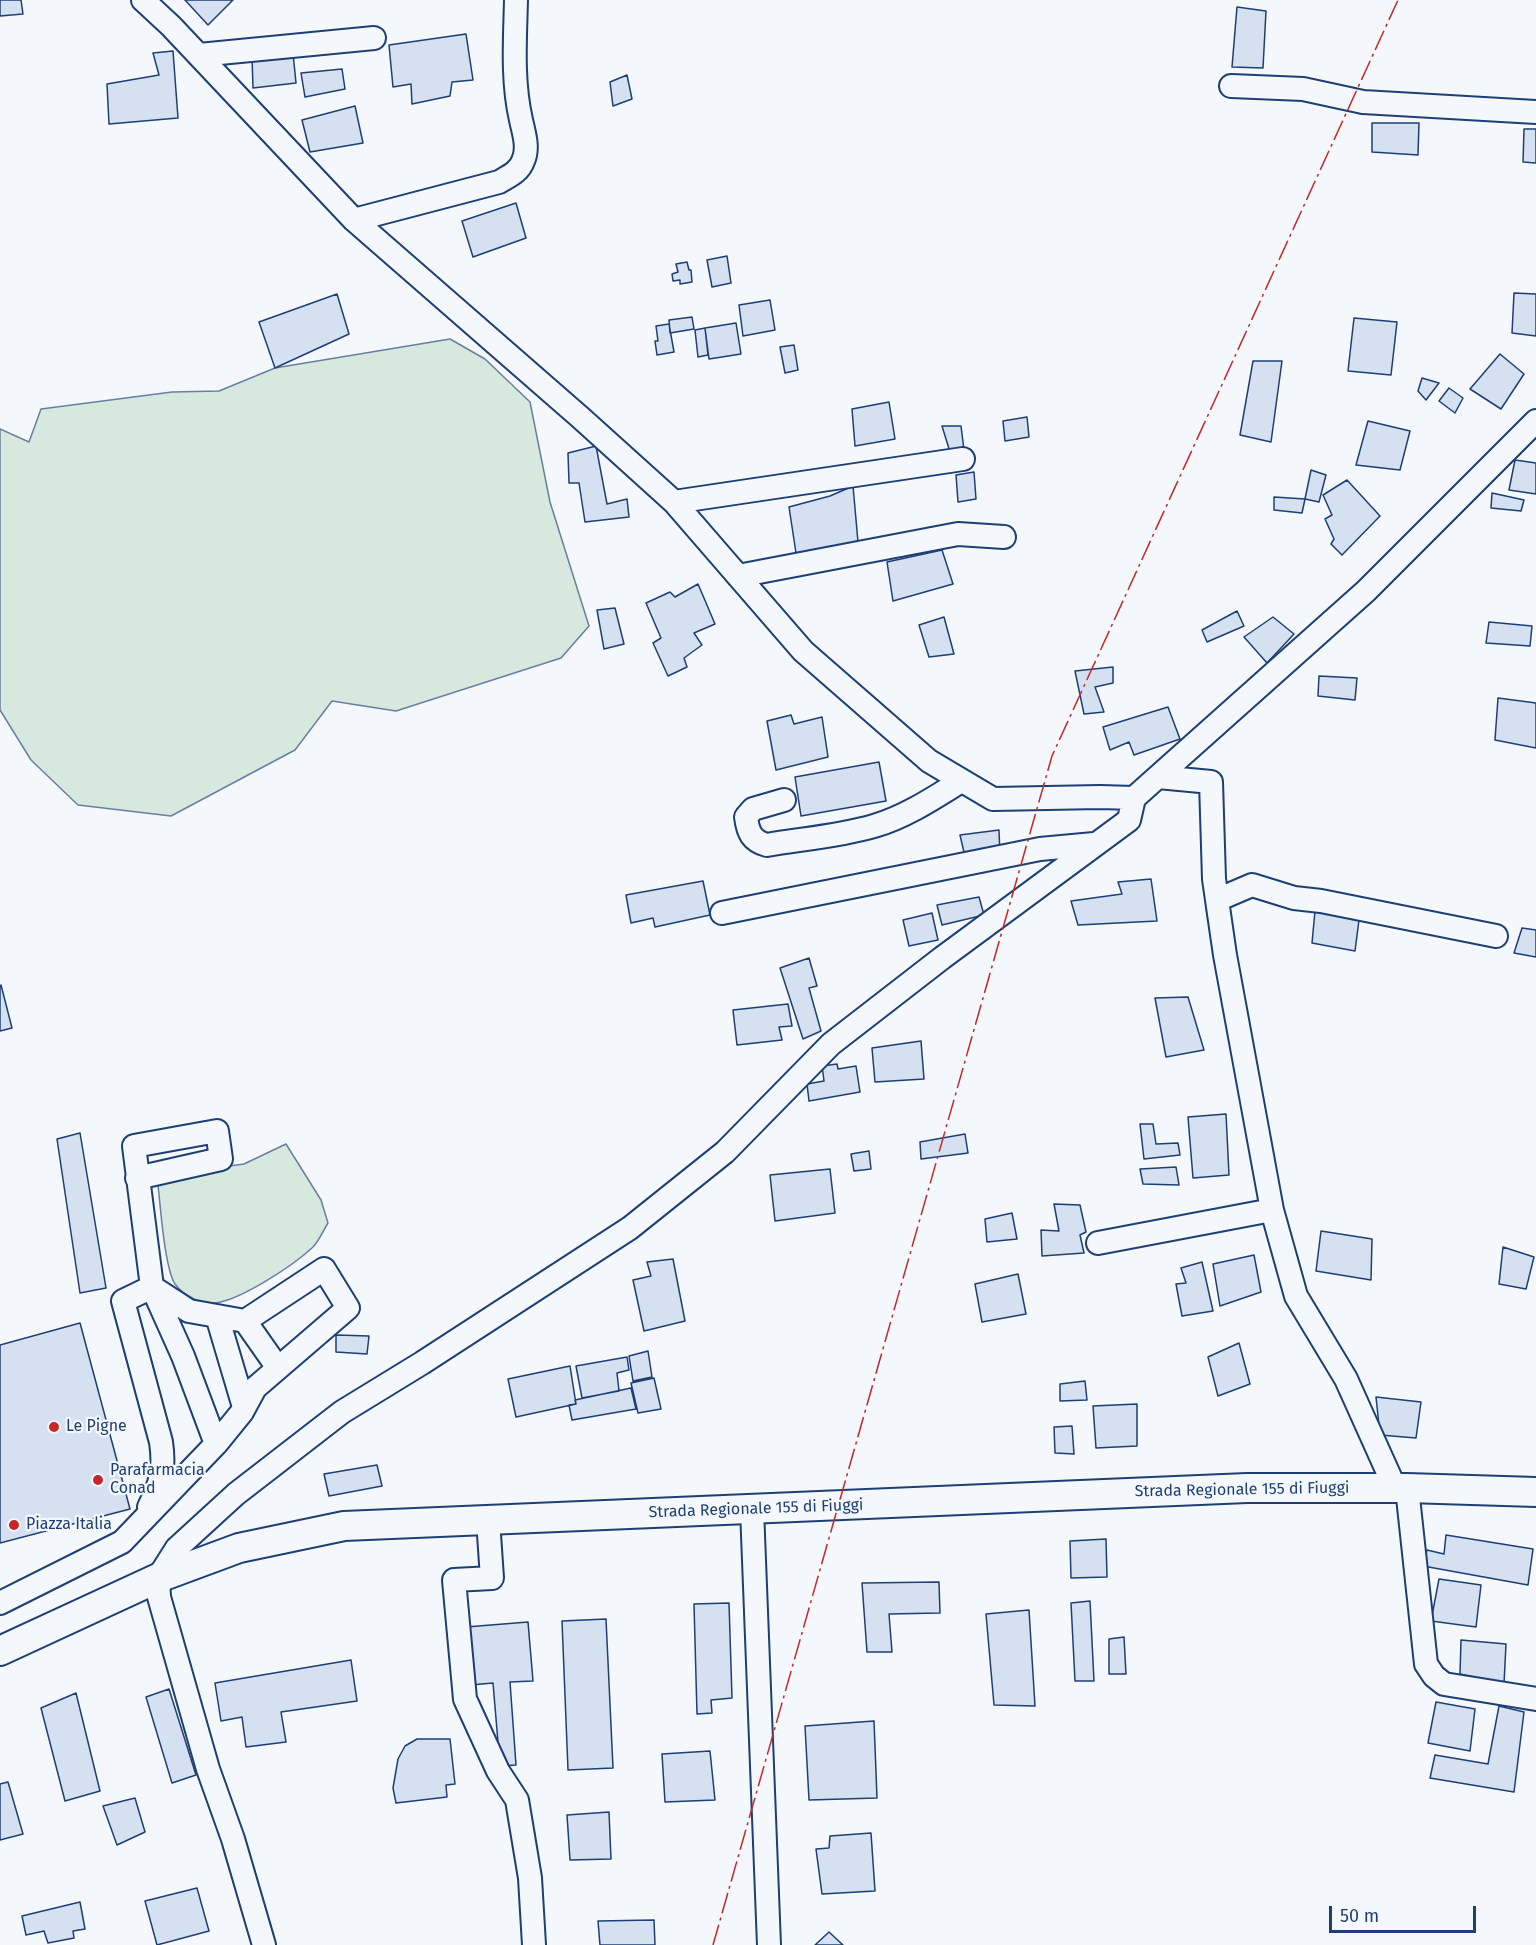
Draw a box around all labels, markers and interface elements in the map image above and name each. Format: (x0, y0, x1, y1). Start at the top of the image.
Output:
place label: Le Pigne (66, 1417, 127, 1437)
marker: Le Pigne (47, 1420, 61, 1434)
place label: Parafarmacia Conad (110, 1461, 205, 1499)
marker: Parafarmacia Conad (91, 1473, 105, 1487)
street label: Strada Regionale 155 di Fiuggi (1134, 1479, 1350, 1501)
street label: Strada Regionale 155 di Fiuggi (648, 1496, 864, 1522)
place label: Piazza Italia (26, 1515, 112, 1535)
marker: Piazza Italia (7, 1518, 21, 1532)
scale bar (1332, 1894, 1479, 1932)
text: 50 m (1340, 1905, 1379, 1927)

